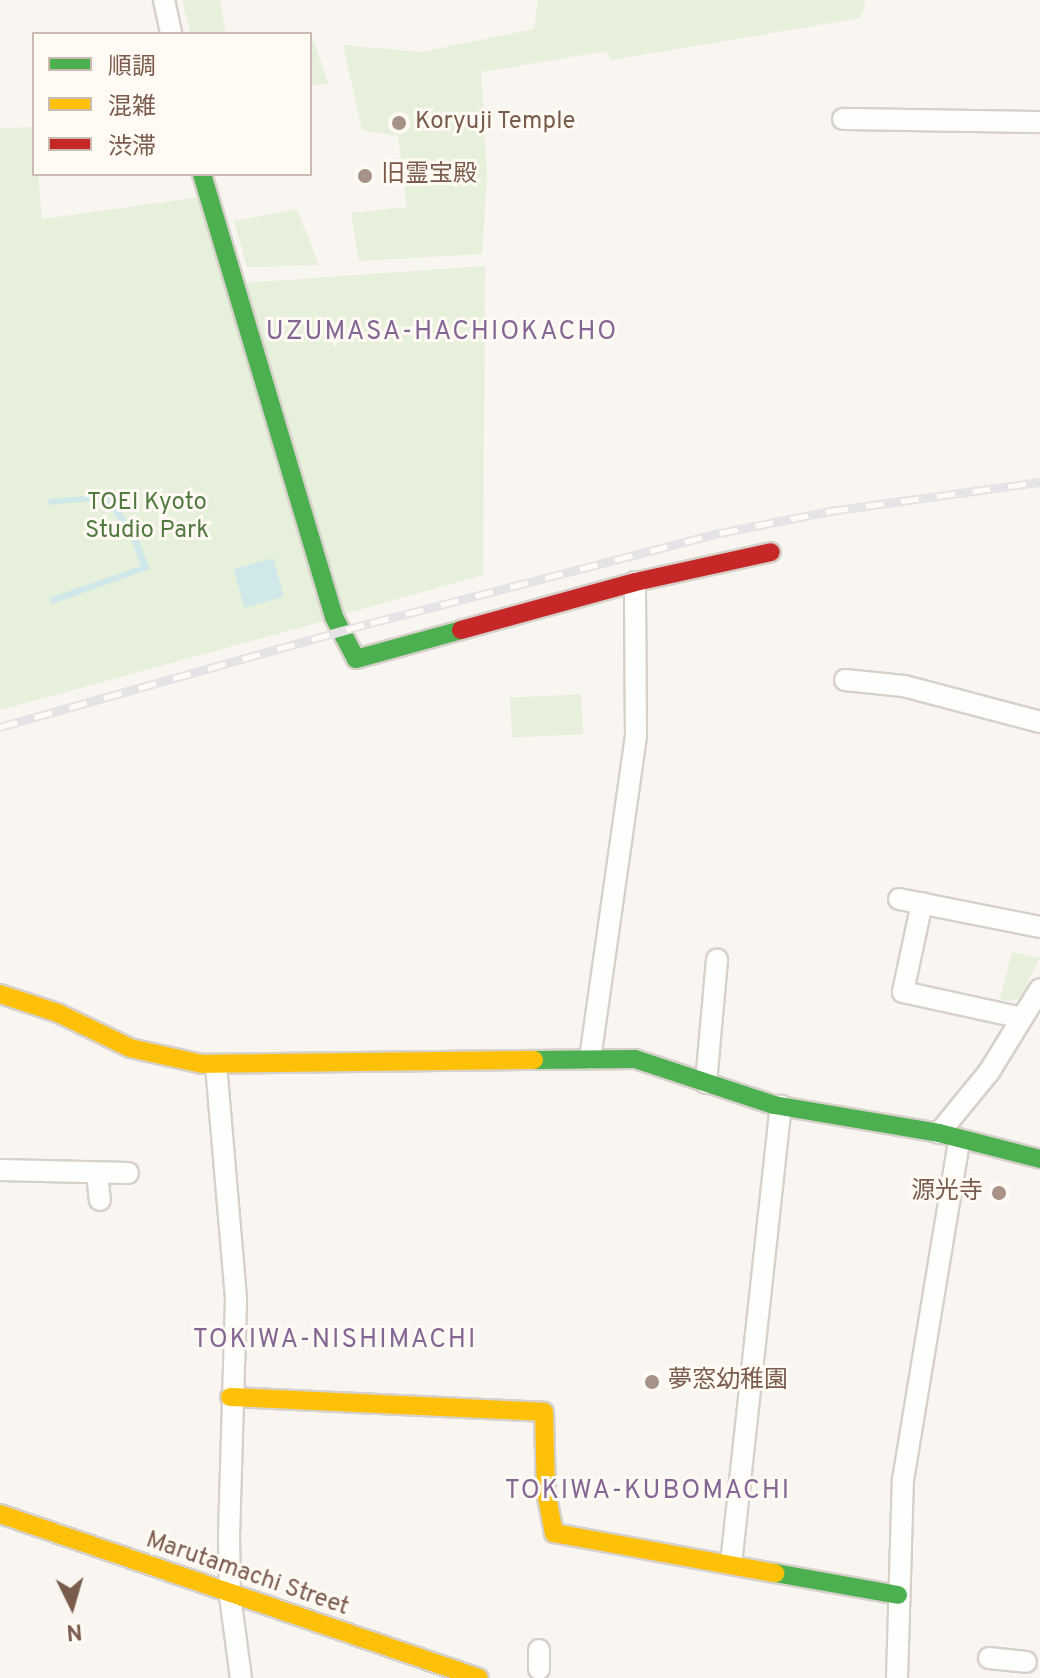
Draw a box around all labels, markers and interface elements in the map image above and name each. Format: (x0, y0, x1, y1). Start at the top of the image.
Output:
legend (32, 32, 312, 176)
text: 順調 (108, 53, 156, 83)
text: 混雑 (108, 93, 156, 123)
place label: Koryuji Temple (415, 109, 576, 137)
marker: Koryuji Temple (390, 114, 408, 132)
text: 渋滞 (108, 133, 156, 163)
place label: 旧霊宝殿 (381, 162, 477, 190)
marker: 旧霊宝殿 (356, 167, 374, 185)
district label: UZUMASA-HACHIOKACHO (266, 317, 618, 349)
park label: TOEI Kyoto Studio Park (85, 490, 209, 546)
place label: 源光寺 (911, 1179, 983, 1207)
marker: 源光寺 (990, 1184, 1008, 1202)
district label: TOKIWA-NISHIMACHI (193, 1325, 477, 1357)
place label: 夢窓幼稚園 (668, 1368, 788, 1396)
marker: 夢窓幼稚園 (643, 1373, 661, 1391)
district label: TOKIWA-KUBOMACHI (505, 1476, 791, 1508)
street label: Marutamachi Street (142, 1527, 352, 1623)
north arrow (32, 1566, 112, 1646)
text: N (65, 1616, 83, 1645)

